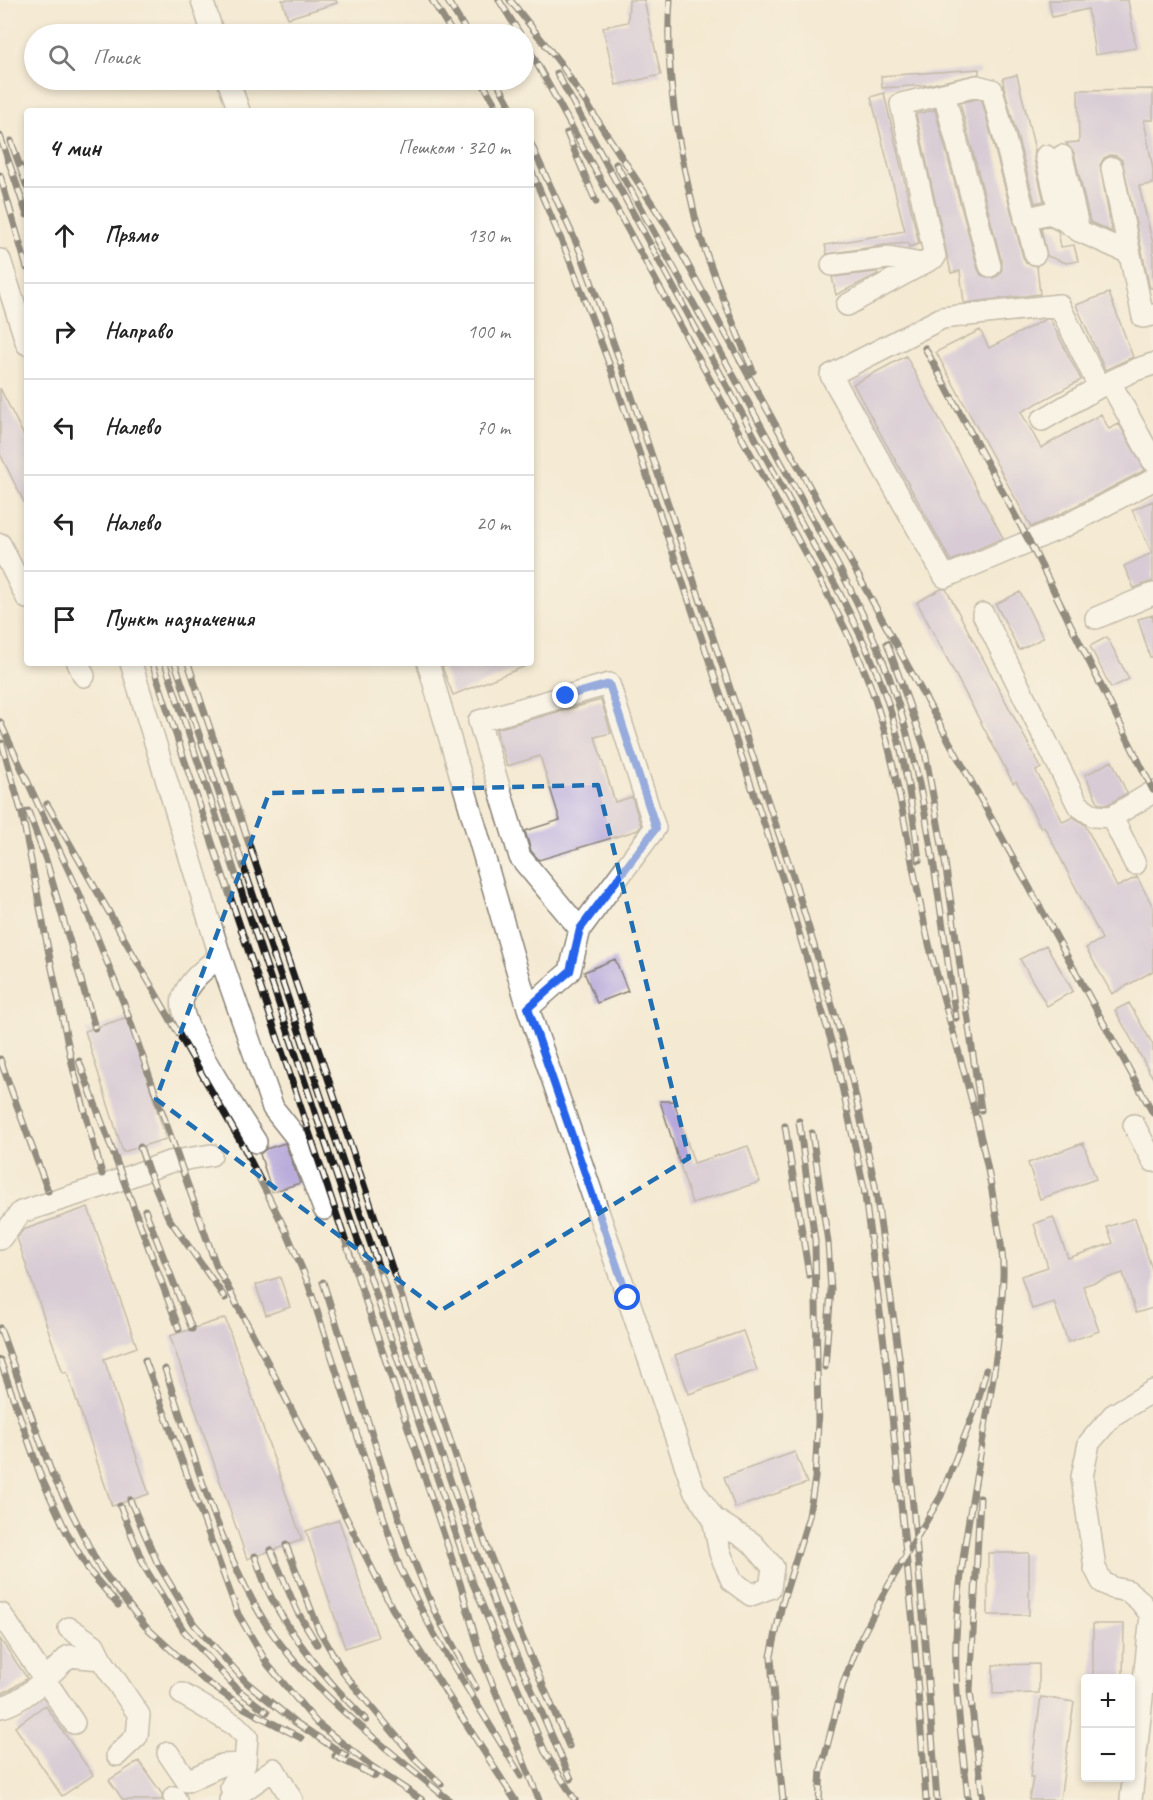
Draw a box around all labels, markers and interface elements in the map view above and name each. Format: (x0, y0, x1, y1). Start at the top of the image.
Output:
search box (24, 24, 534, 90)
icon: search (45, 41, 78, 74)
text: Поиск (93, 43, 139, 71)
text: 4 мин (48, 131, 101, 164)
text: Пешком · 320 m (398, 135, 510, 160)
icon: ahead (48, 219, 81, 252)
text: Прямо (105, 221, 157, 249)
text: 130 m (467, 223, 510, 248)
icon: right (48, 315, 81, 348)
text: Направо (105, 317, 172, 345)
text: 100 m (467, 319, 510, 344)
icon: left (48, 411, 81, 444)
text: Налево (105, 413, 161, 441)
text: 70 m (476, 415, 510, 440)
icon: left (48, 507, 81, 540)
text: Налево (105, 509, 161, 537)
text: 20 m (476, 511, 510, 536)
icon: arrive (48, 603, 81, 636)
text: Пункт назначения (105, 605, 254, 633)
route end (552, 682, 578, 708)
route start (614, 1284, 640, 1310)
map controls (1081, 1674, 1135, 1782)
button: + (1081, 1674, 1135, 1728)
button: − (1081, 1728, 1135, 1782)

